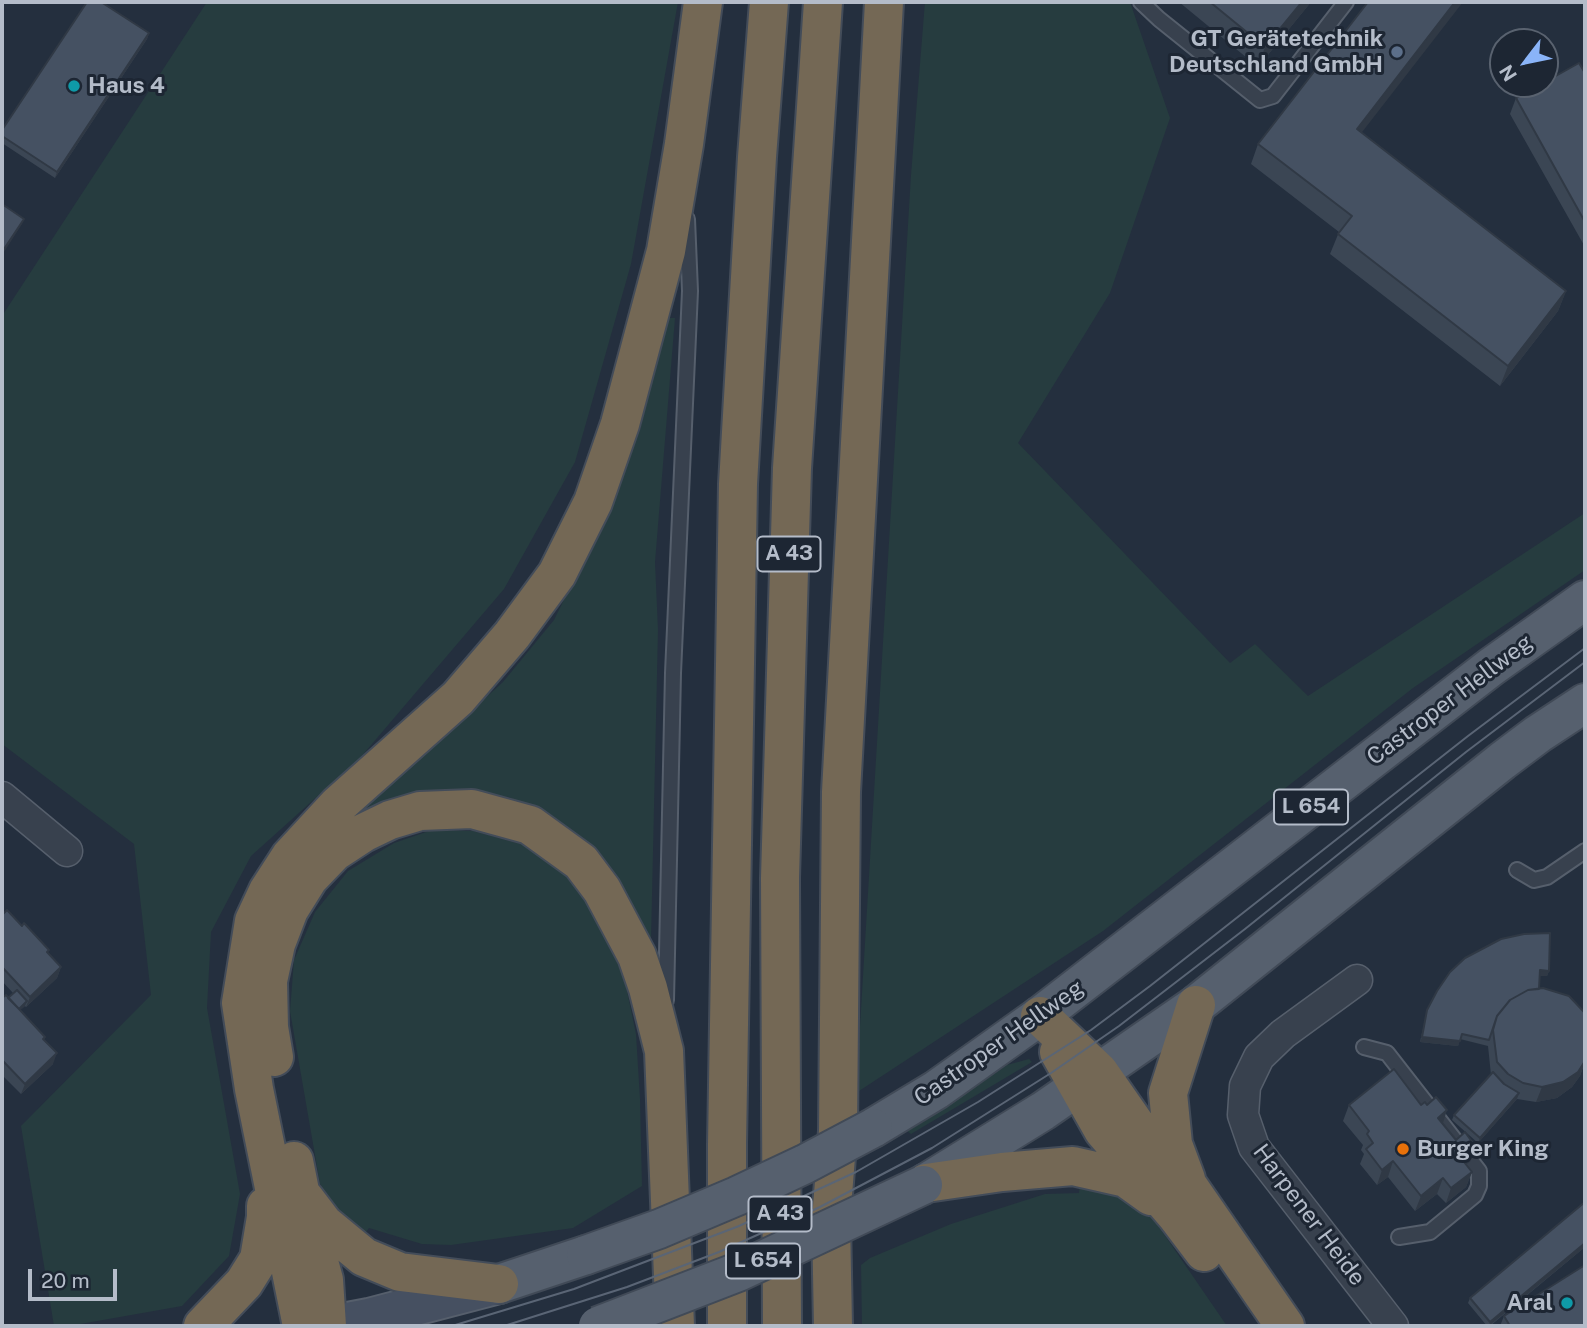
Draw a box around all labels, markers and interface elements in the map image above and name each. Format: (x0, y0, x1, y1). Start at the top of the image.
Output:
place label: GT Gerätetechnik Deutschland GmbH (1169, 25, 1383, 79)
north arrow (1489, 28, 1559, 98)
marker: GT Gerätetechnik Deutschland GmbH (1389, 44, 1405, 60)
text: N (1495, 61, 1521, 85)
place label: Haus 4 (88, 72, 165, 100)
marker: Haus 4 (66, 78, 82, 94)
road number: A 43 (758, 536, 820, 572)
street label: Castroper Hellweg (1362, 629, 1538, 771)
road number: L 654 (1274, 790, 1348, 824)
street label: Castroper Hellweg (909, 974, 1089, 1112)
place label: Burger King (1417, 1135, 1549, 1163)
street label: Harpener Heide (1247, 1139, 1371, 1291)
marker: Burger King (1395, 1141, 1411, 1157)
road number: A 43 (748, 1196, 812, 1232)
road number: L 654 (726, 1244, 800, 1278)
scale bar (32, 1254, 121, 1298)
text: 20 m (41, 1268, 90, 1293)
place label: Aral (1506, 1289, 1553, 1317)
marker: Aral (1559, 1295, 1575, 1311)

